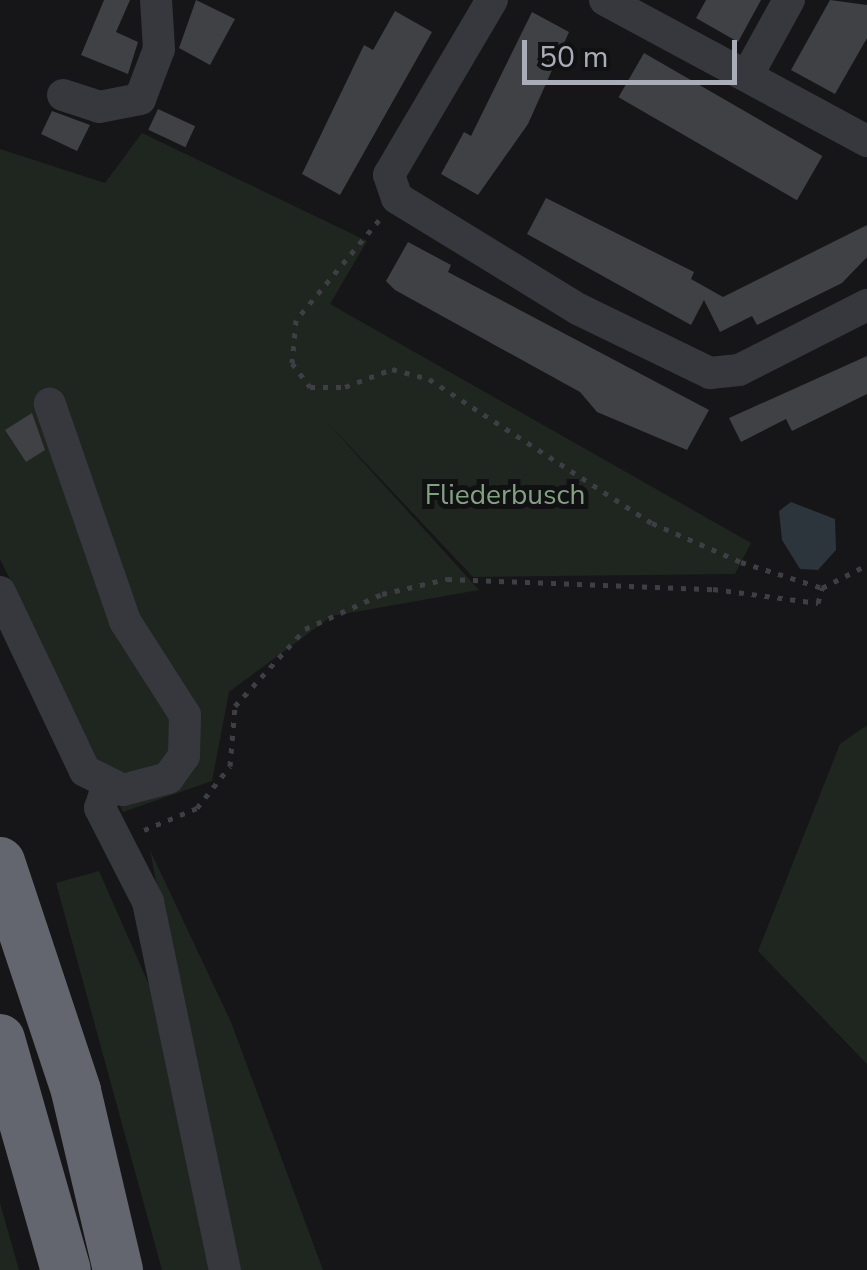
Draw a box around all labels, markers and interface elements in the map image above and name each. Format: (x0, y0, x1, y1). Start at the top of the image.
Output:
scale bar (527, 20, 742, 82)
text: 50 m (539, 37, 608, 78)
park label: Fliederbusch (425, 478, 585, 512)

